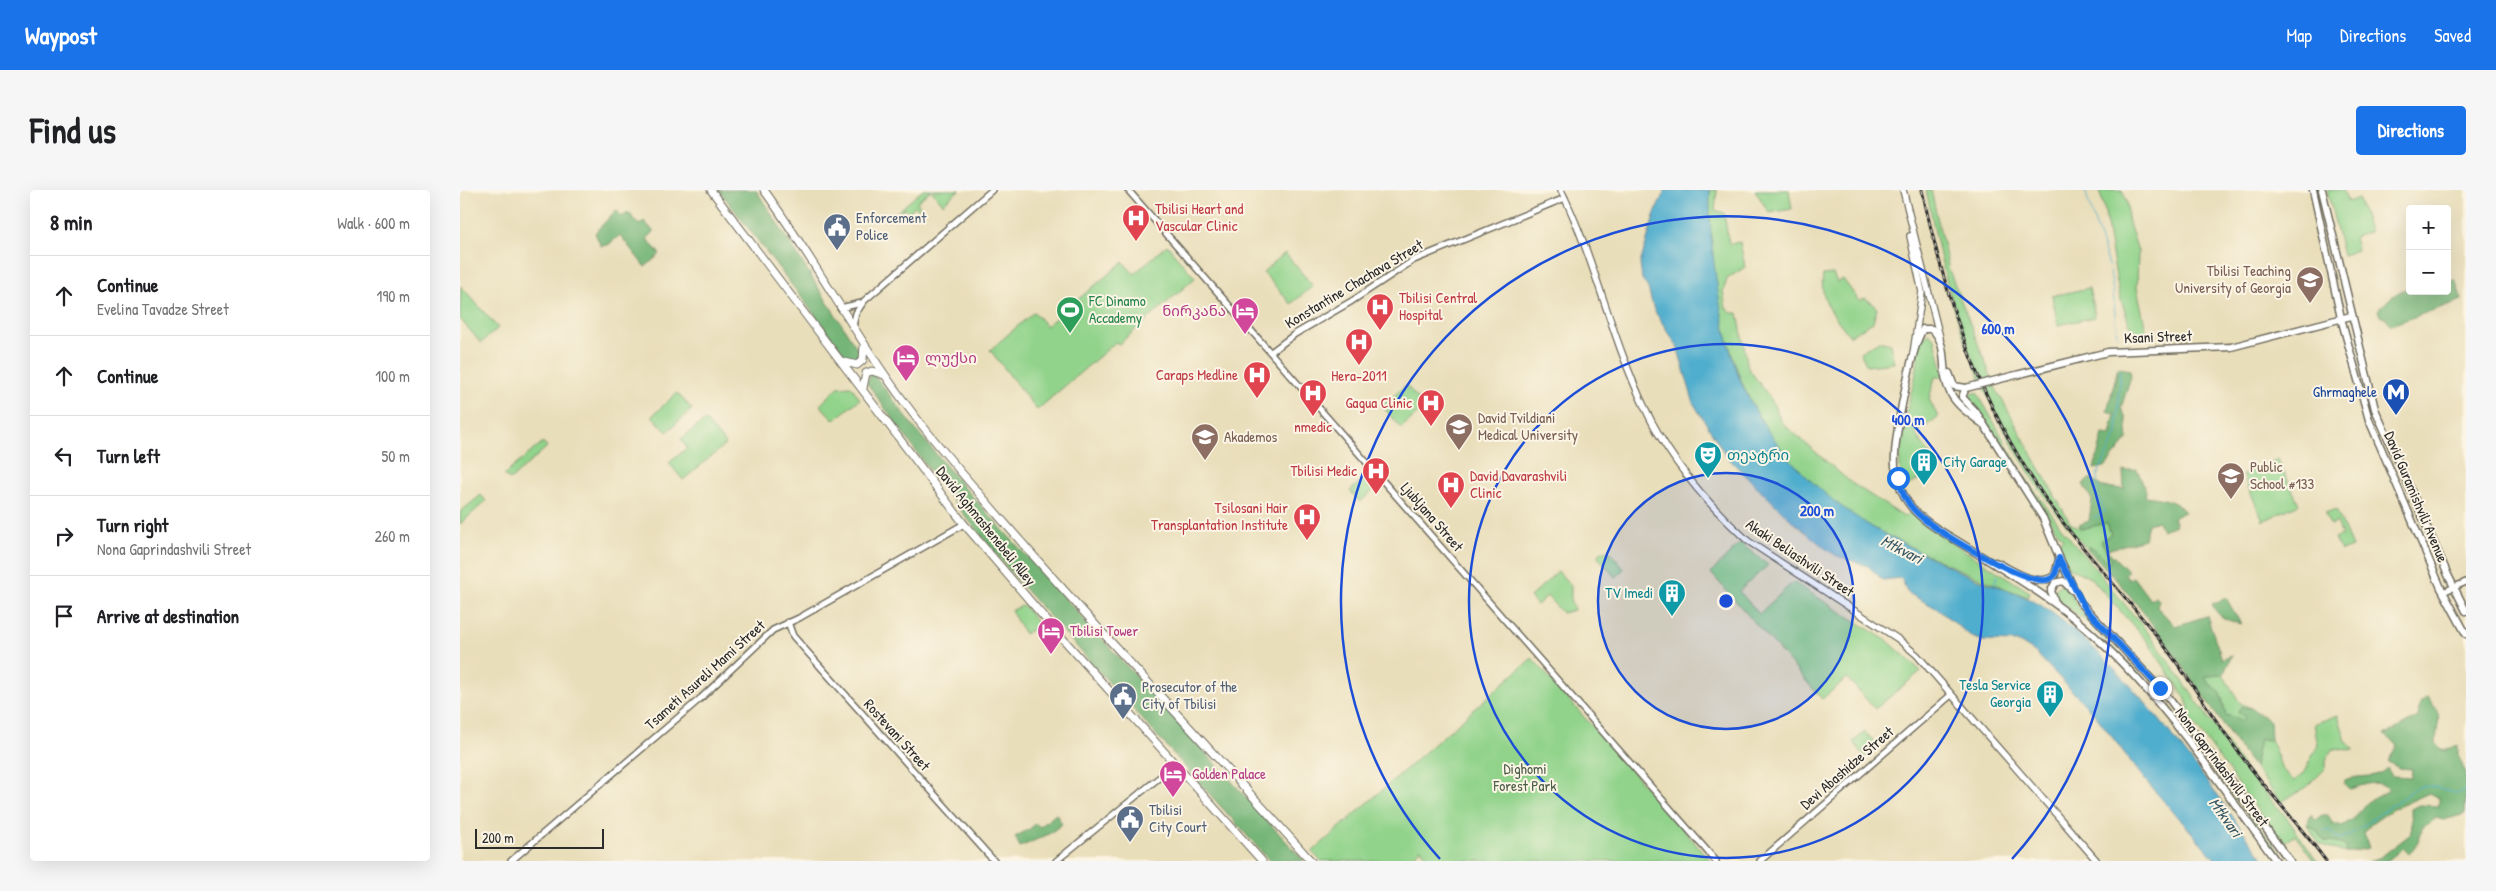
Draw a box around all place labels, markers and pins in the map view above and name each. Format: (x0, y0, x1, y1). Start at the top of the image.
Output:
place label: Tbilisi Heart and Vascular Clinic (1155, 198, 1243, 236)
hospital icon: Tbilisi Heart and Vascular Clinic (1121, 203, 1151, 242)
place label: Enforcement Police (856, 207, 927, 245)
public building icon: Enforcement Police (822, 212, 852, 251)
place label: Tbilisi Teaching University of Georgia (2175, 260, 2291, 298)
school or university icon: Tbilisi Teaching University of Georgia (2295, 265, 2325, 304)
place label: Tbilisi Central Hospital (1399, 287, 1477, 325)
place label: FC Dinamo Accademy (1088, 290, 1146, 328)
hospital icon: Tbilisi Central Hospital (1365, 292, 1395, 331)
sports icon: FC Dinamo Accademy (1055, 295, 1085, 334)
hotel icon: ნირკანა (1230, 296, 1260, 335)
place label: ნირკანა (1162, 300, 1226, 321)
hospital icon: Hera-2011 (1344, 327, 1374, 366)
hotel icon: ლუქსი (891, 343, 921, 382)
place label: ლუქსი (925, 347, 977, 368)
hospital icon: Caraps Medline (1242, 360, 1272, 399)
place label: Caraps Medline (1156, 364, 1238, 385)
place label: Hera-2011 (1331, 365, 1387, 386)
metro station icon: Ghrmaghele (2381, 377, 2411, 416)
hospital icon: nmedic (1298, 378, 1328, 417)
place label: Ghrmaghele (2313, 381, 2377, 402)
hospital icon: Gagua Clinic (1416, 388, 1446, 427)
place label: Gagua Clinic (1345, 392, 1412, 413)
place label: David Tvildiani Medical University (1478, 407, 1578, 445)
school or university icon: David Tvildiani Medical University (1444, 412, 1474, 451)
place label: nmedic (1294, 416, 1332, 437)
school or university icon: Akademos (1190, 422, 1220, 461)
place label: Akademos (1224, 426, 1277, 447)
theatre icon: თეატრი (1693, 440, 1723, 479)
place label: თეატრი (1727, 444, 1789, 465)
building icon: City Garage (1909, 447, 1939, 486)
place label: City Garage (1943, 451, 2007, 472)
hospital icon: Tbilisi Medic (1361, 456, 1391, 495)
place label: Public School #133 (2250, 456, 2315, 494)
place label: Tbilisi Medic (1291, 460, 1357, 481)
school or university icon: Public School #133 (2216, 461, 2246, 500)
place label: David Davarashvili Clinic (1470, 465, 1567, 503)
hospital icon: David Davarashvili Clinic (1436, 470, 1466, 509)
place label: Tsilosani Hair Transplantation Institute (1151, 497, 1288, 535)
hospital icon: Tsilosani Hair Transplantation Institute (1292, 502, 1322, 541)
building icon: TV Imedi (1657, 578, 1687, 617)
place label: TV Imedi (1605, 582, 1653, 603)
centre of rings (1717, 592, 1735, 610)
hotel icon: Tbilisi Tower (1036, 616, 1066, 655)
place label: Tbilisi Tower (1070, 620, 1138, 641)
place label: Tesla Service Georgia (1959, 674, 2031, 712)
place label: Prosecutor of the City of Tbilisi (1142, 676, 1237, 714)
building icon: Tesla Service Georgia (2035, 679, 2065, 718)
public building icon: Prosecutor of the City of Tbilisi (1108, 681, 1138, 720)
hotel icon: Golden Palace (1158, 759, 1188, 798)
place label: Golden Palace (1192, 763, 1266, 784)
place label: Tbilisi City Court (1149, 799, 1208, 837)
public building icon: Tbilisi City Court (1115, 804, 1145, 843)

